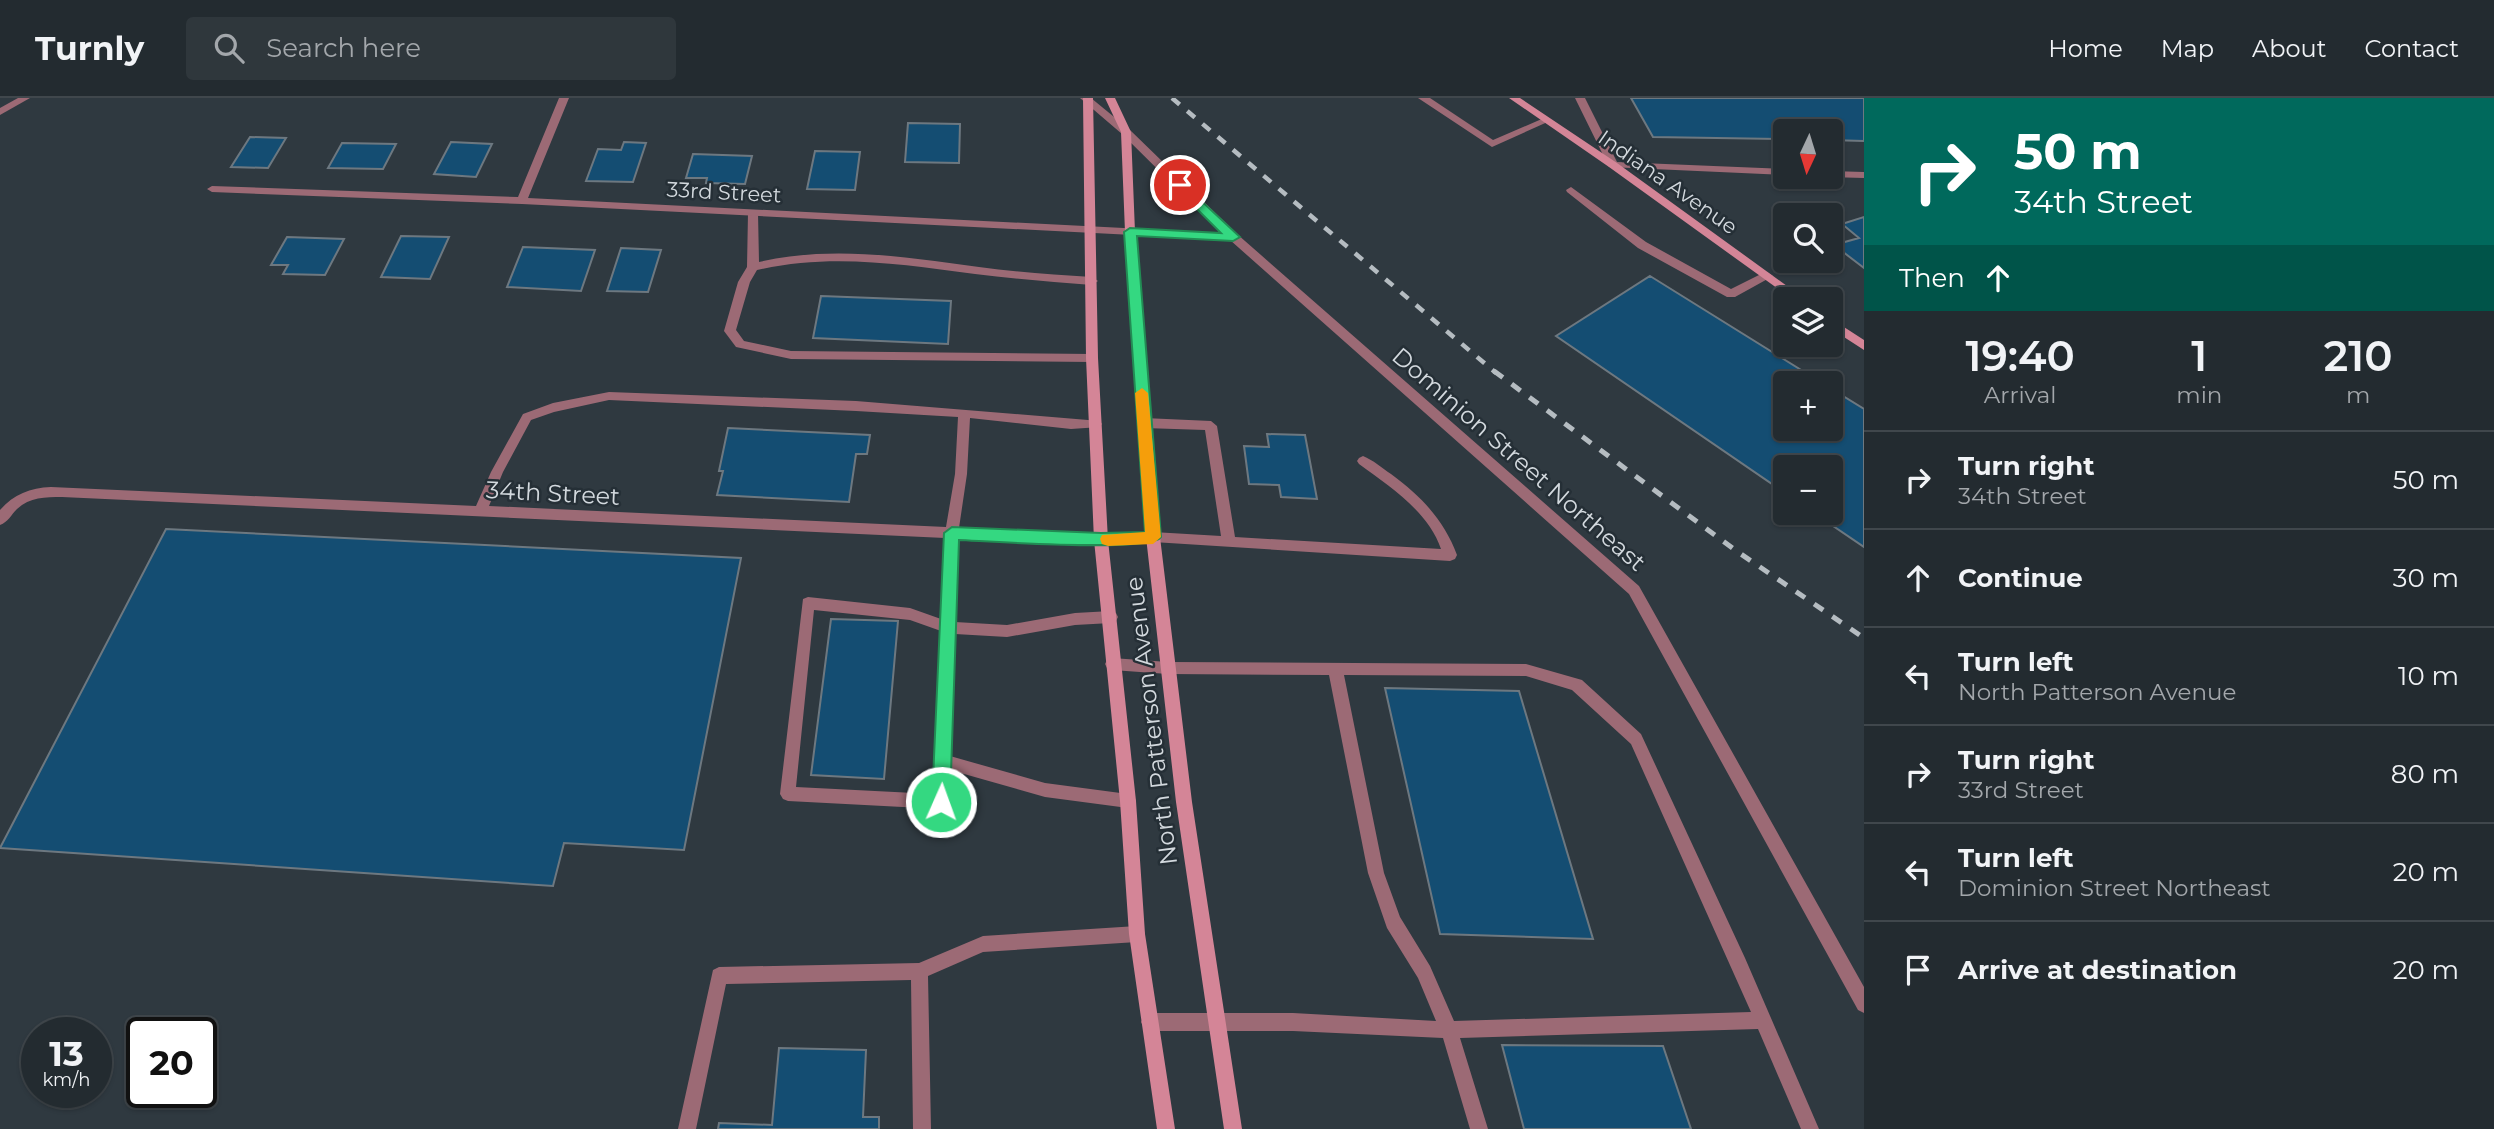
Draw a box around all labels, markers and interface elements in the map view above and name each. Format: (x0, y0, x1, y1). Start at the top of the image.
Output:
search box (186, 17, 676, 80)
text: Turnly (35, 28, 144, 68)
icon: search (210, 29, 248, 67)
text: Search here (266, 32, 421, 64)
text: Home (2048, 34, 2123, 63)
text: Map (2161, 34, 2214, 63)
text: About (2252, 34, 2326, 63)
text: Contact (2364, 34, 2459, 63)
north arrow (1773, 119, 1843, 189)
map controls (1773, 119, 1843, 525)
text: 50 m (2014, 122, 2142, 181)
street label: Indiana Avenue (1594, 125, 1742, 239)
icon: right (1899, 126, 1990, 217)
pin (1150, 155, 1210, 215)
icon: arrive (1161, 166, 1199, 204)
street label: 33rd Street (666, 177, 782, 207)
text: 34th Street (2014, 182, 2193, 221)
button: search (1773, 203, 1843, 273)
icon: ahead (1979, 259, 2017, 297)
text: Then (1899, 262, 1965, 294)
button: layers (1773, 287, 1843, 357)
text: 19:40 (1965, 330, 2075, 382)
text: 1 (2191, 330, 2207, 382)
text: 210 (2324, 330, 2393, 382)
street label: Dominion Street Northeast (1386, 341, 1652, 577)
button: + (1773, 371, 1843, 441)
text: Arrival (1984, 381, 2056, 409)
text: min (2176, 381, 2222, 409)
text: m (2346, 381, 2370, 409)
text: Turn right (1958, 450, 2094, 482)
button: − (1773, 455, 1843, 525)
icon: right (1899, 461, 1937, 499)
text: 50 m (2393, 464, 2459, 496)
street label: 34th Street (485, 475, 621, 511)
text: 34th Street (1958, 482, 2087, 510)
icon: ahead (1899, 559, 1937, 597)
text: Continue (1958, 562, 2083, 594)
text: 30 m (2393, 562, 2459, 594)
street label: North Patterson Avenue (1119, 575, 1183, 867)
text: Turn left (1958, 646, 2074, 678)
icon: left (1899, 657, 1937, 695)
text: 10 m (2398, 660, 2459, 692)
text: North Patterson Avenue (1958, 678, 2236, 706)
text: Turn right (1958, 744, 2094, 776)
icon: right (1899, 755, 1937, 793)
text: 80 m (2391, 758, 2459, 790)
position arrow (904, 765, 978, 839)
text: 33rd Street (1958, 776, 2084, 804)
text: Turn left (1958, 842, 2074, 874)
icon: left (1899, 853, 1937, 891)
text: 20 m (2393, 856, 2459, 888)
text: Dominion Street Northeast (1958, 874, 2271, 902)
icon: arrive (1899, 951, 1937, 989)
text: Arrive at destination (1958, 954, 2237, 986)
text: 20 m (2393, 954, 2459, 986)
speed limit sign: 20 (126, 1017, 217, 1108)
text: 13 (49, 1032, 84, 1075)
text: km/h (42, 1069, 91, 1091)

